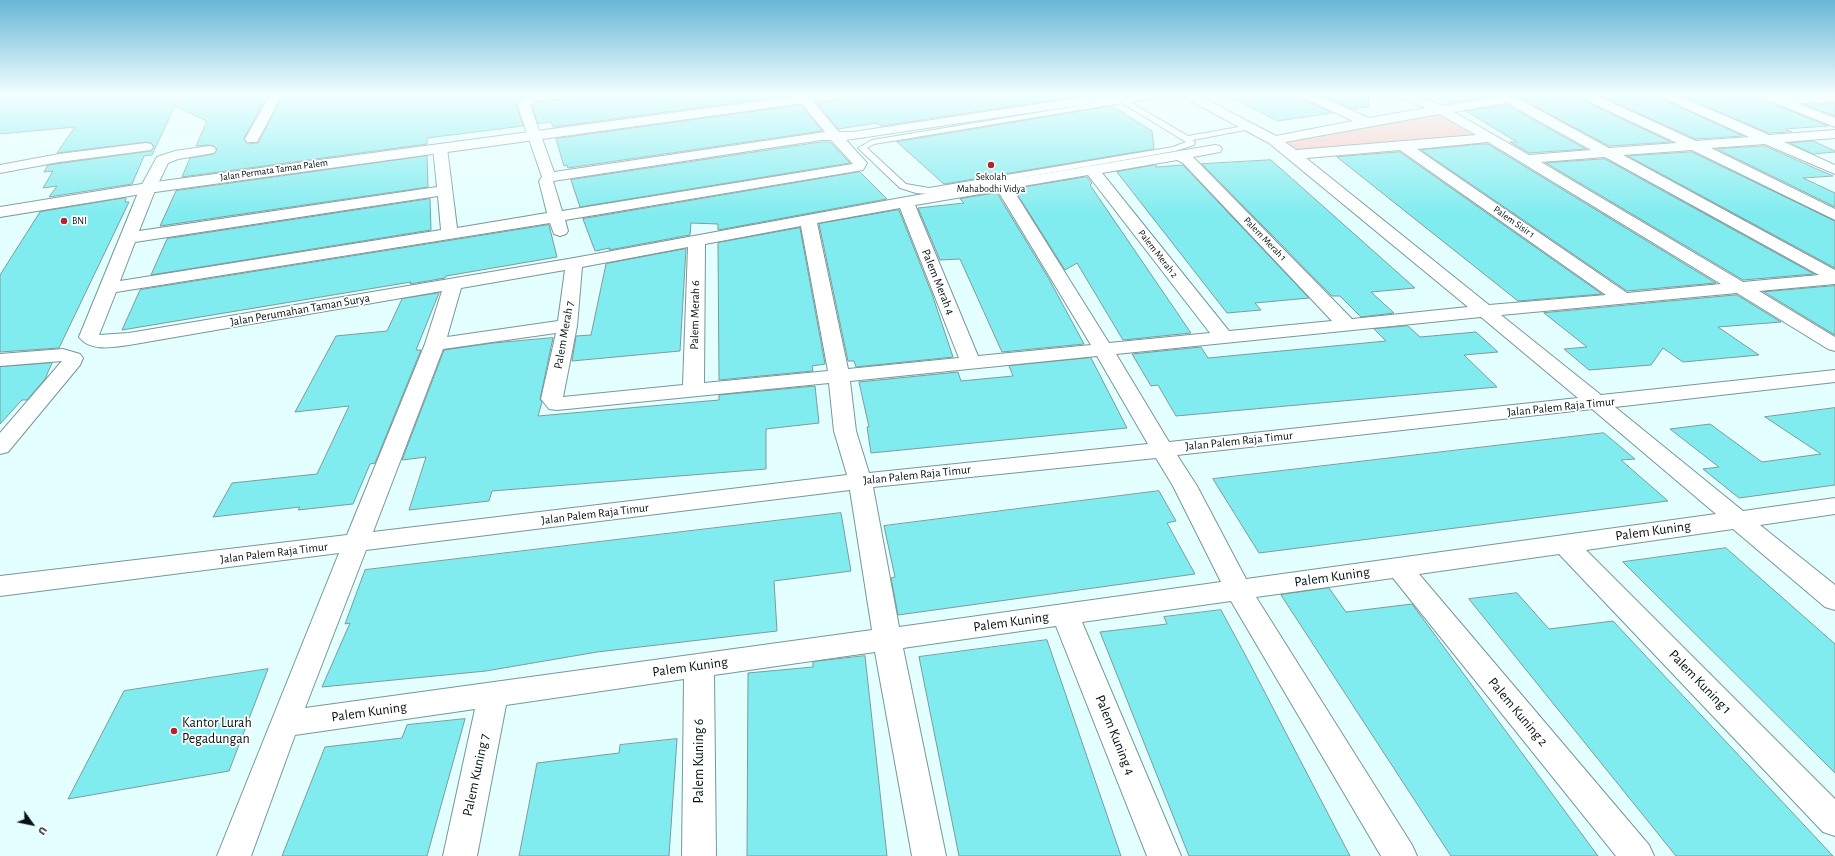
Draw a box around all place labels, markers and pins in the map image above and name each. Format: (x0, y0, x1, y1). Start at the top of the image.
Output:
marker: Sekolah Mahabodhi Vidya (986, 160, 996, 170)
place label: Sekolah Mahabodhi Vidya (957, 171, 1025, 194)
place label: BNI (72, 215, 87, 227)
marker: BNI (59, 216, 69, 226)
place label: Kantor Lurah Pegadungan (182, 715, 252, 748)
marker: Kantor Lurah Pegadungan (169, 726, 179, 736)

